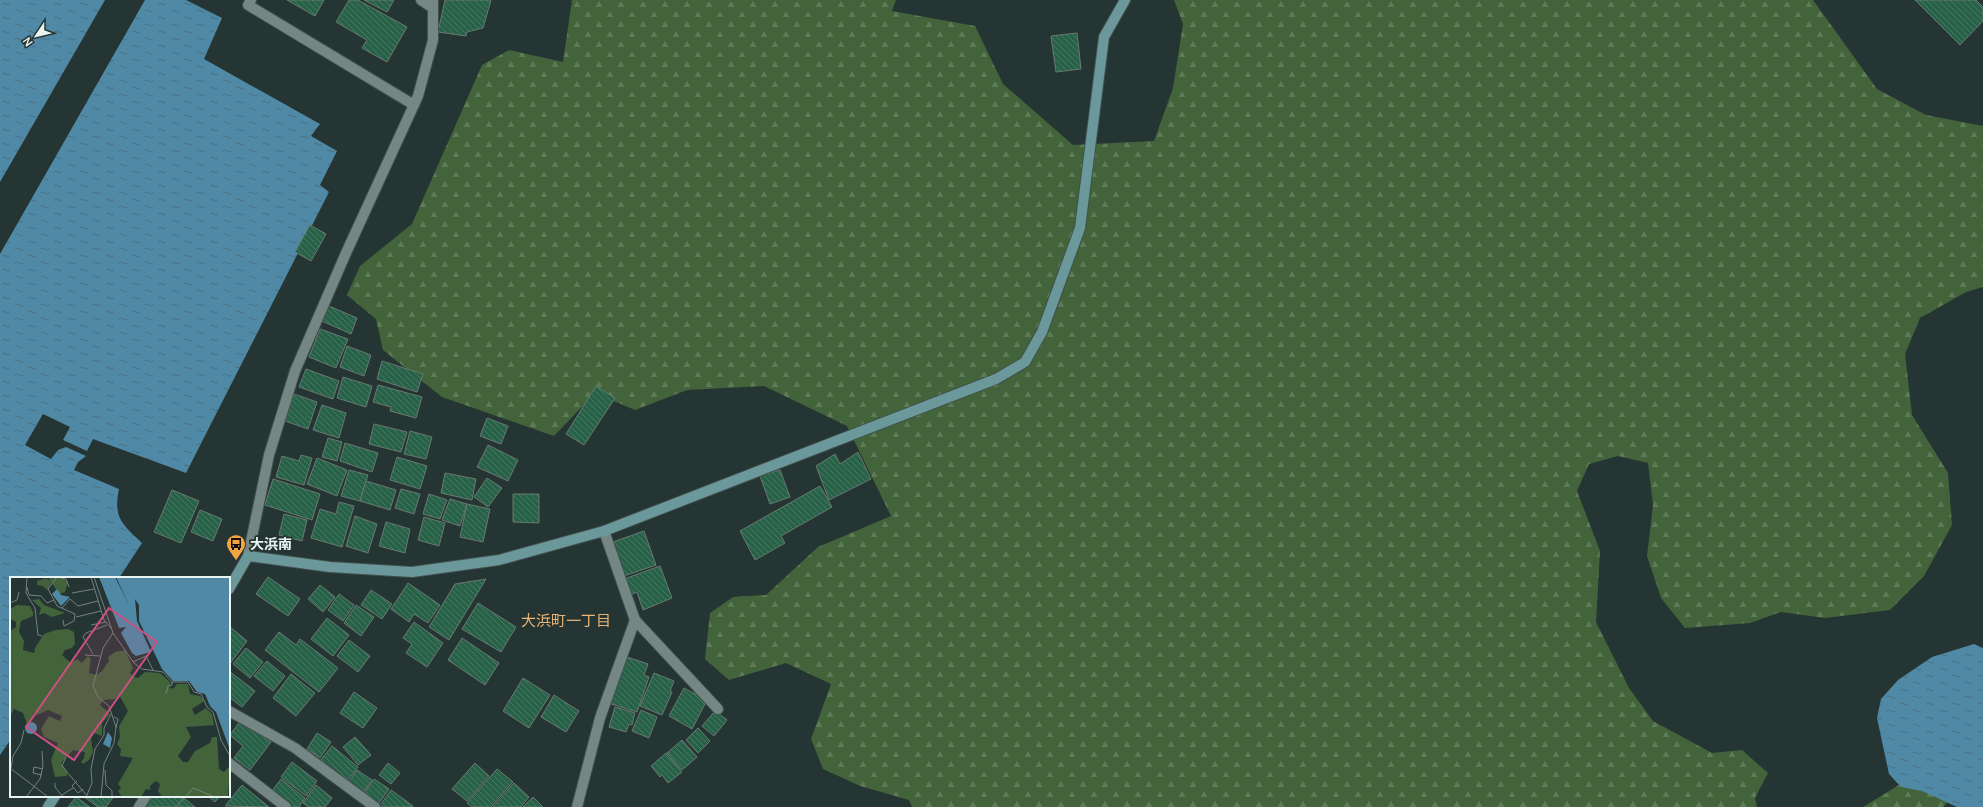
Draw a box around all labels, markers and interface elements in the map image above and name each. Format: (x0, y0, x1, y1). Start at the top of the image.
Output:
north arrow (16, 16, 56, 56)
text: N (19, 34, 36, 50)
bus stop icon: 大浜南 (225, 533, 247, 561)
place label: 大浜南 (250, 534, 292, 553)
inset map (10, 577, 230, 797)
district label: 大浜町一丁目 (521, 610, 611, 631)

